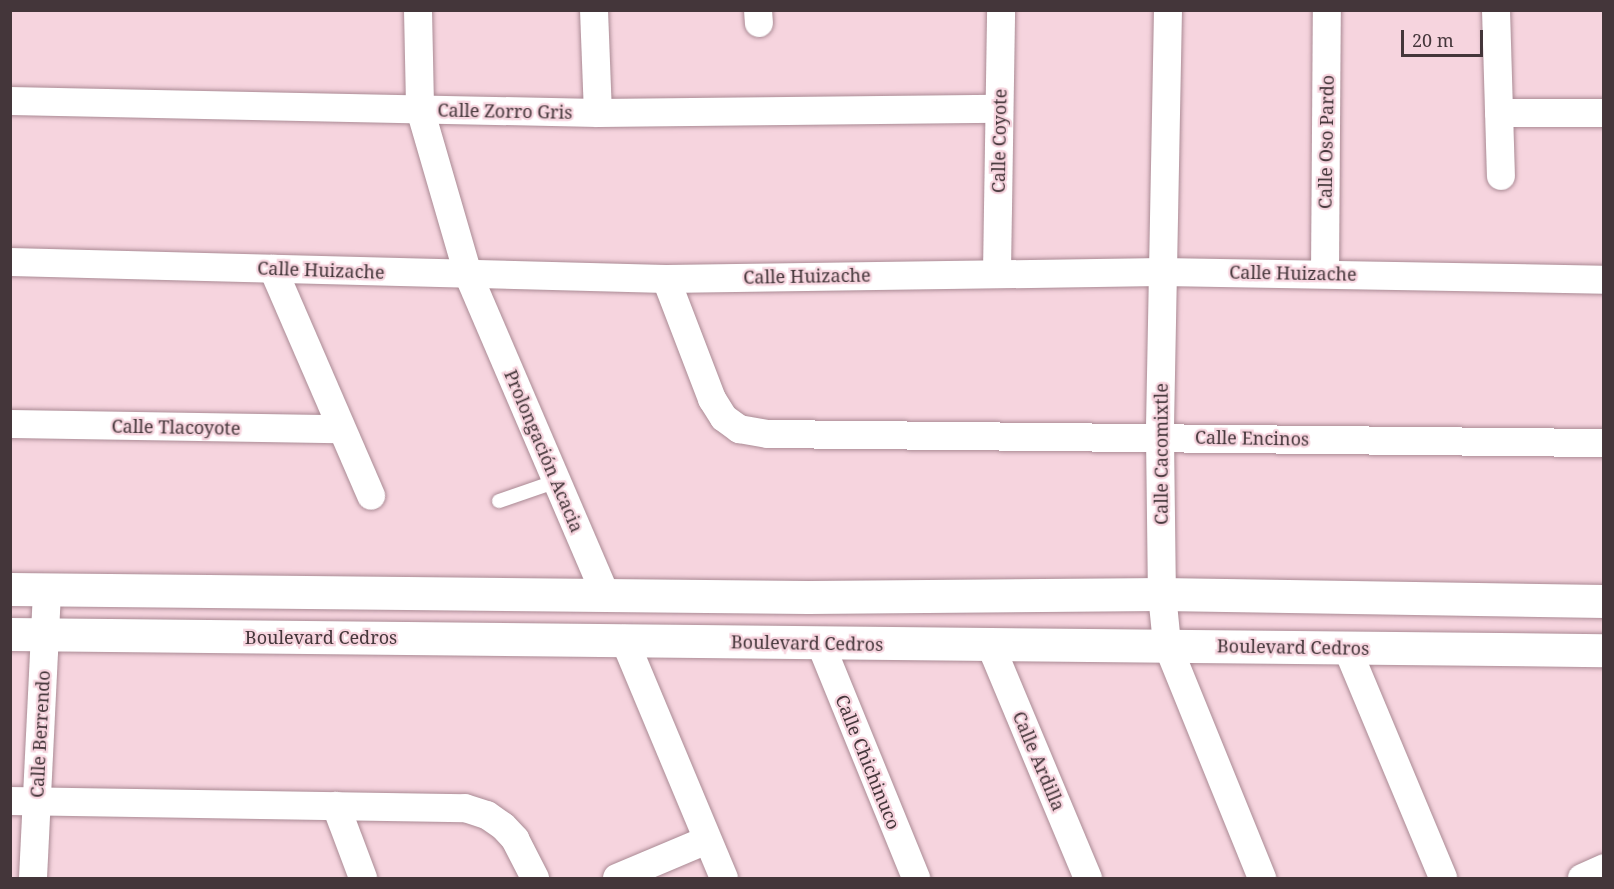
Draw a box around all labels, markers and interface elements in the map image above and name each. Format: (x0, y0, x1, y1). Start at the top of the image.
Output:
scale bar (1404, 18, 1486, 56)
text: 20 m (1412, 28, 1454, 52)
street label: Calle Oso Pardo (1314, 75, 1338, 209)
street label: Calle Coyote (987, 89, 1011, 193)
street label: Calle Zorro Gris (437, 99, 573, 123)
street label: Calle Huizache (257, 257, 385, 283)
street label: Calle Huizache (1229, 261, 1357, 285)
street label: Calle Huizache (743, 264, 871, 288)
street label: Prolongación Acacia (500, 366, 588, 536)
street label: Calle Cacomixtle (1150, 383, 1172, 525)
street label: Calle Tlacoyote (111, 415, 241, 439)
street label: Calle Encinos (1195, 426, 1309, 450)
street label: Boulevard Cedros (245, 626, 397, 648)
street label: Boulevard Cedros (731, 631, 883, 655)
street label: Boulevard Cedros (1217, 635, 1369, 659)
street label: Calle Berrendo (26, 670, 54, 798)
street label: Calle Chichinuco (831, 692, 905, 832)
street label: Calle Ardilla (1008, 708, 1070, 814)

